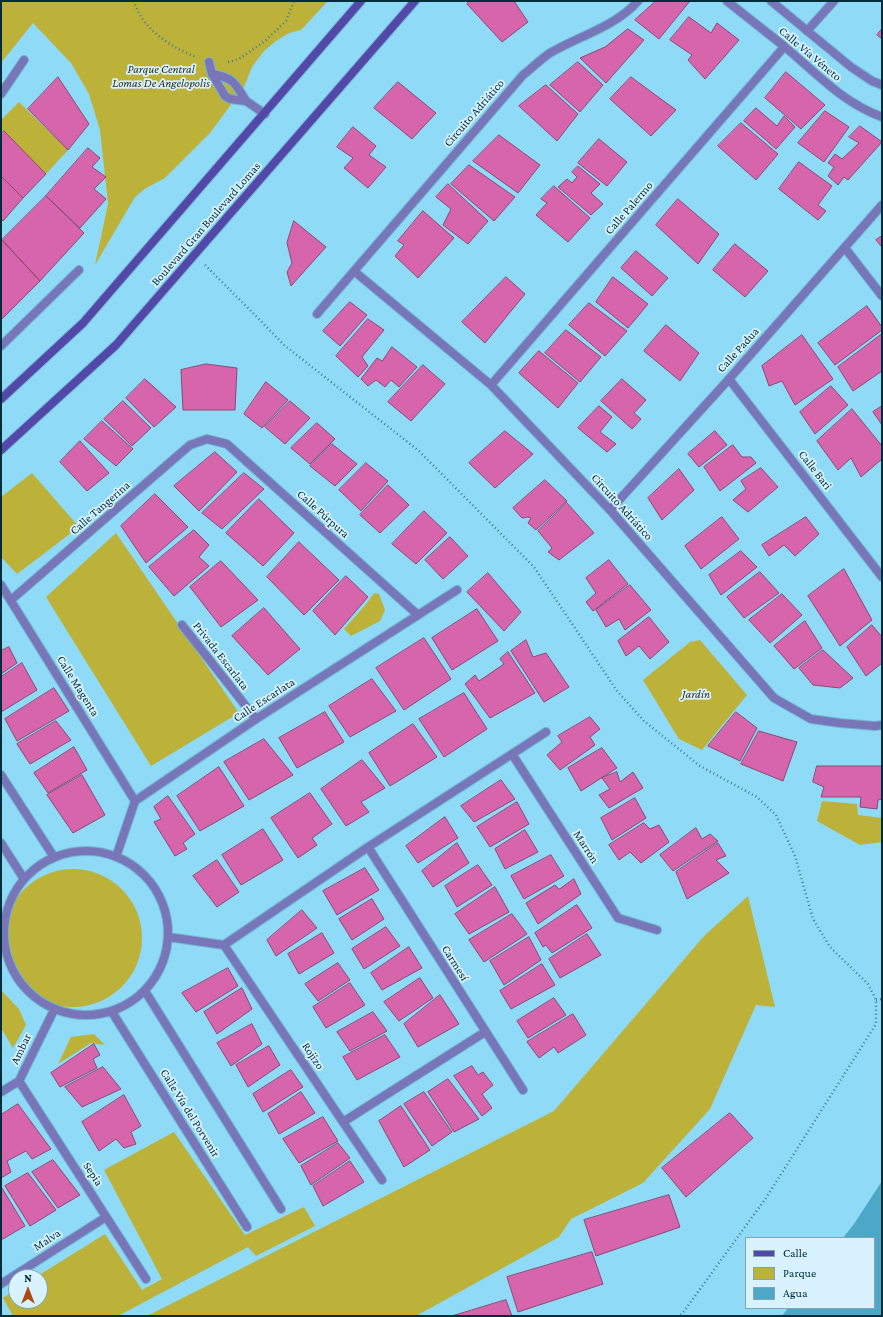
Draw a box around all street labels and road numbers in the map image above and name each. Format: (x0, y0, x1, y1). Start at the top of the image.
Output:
street label: Calle Vía Véneto (776, 24, 844, 84)
street label: Circuito Adriático (441, 76, 507, 150)
street label: Boulevard Gran Boulevard Lomas (148, 159, 264, 289)
street label: Calle Palermo (602, 178, 656, 238)
street label: Calle Padua (714, 324, 762, 376)
street label: Calle Bari (795, 447, 835, 493)
street label: Circuito Adriático (588, 471, 656, 543)
street label: Calle Tangerina (67, 478, 133, 538)
street label: Calle Púrpura (294, 487, 352, 541)
street label: Privada Escarlata (190, 619, 252, 693)
street label: Calle Magenta (54, 653, 102, 719)
street label: Calle Escarlata (231, 675, 297, 725)
street label: Marrón (570, 828, 602, 866)
street label: Carmesí (438, 942, 472, 984)
street label: Ambar (7, 1031, 35, 1067)
street label: Rojizo (299, 1040, 327, 1072)
street label: Calle Vía del Porvenir (157, 1066, 223, 1160)
street label: Sepia (80, 1159, 106, 1189)
street label: Malva (31, 1226, 63, 1254)

